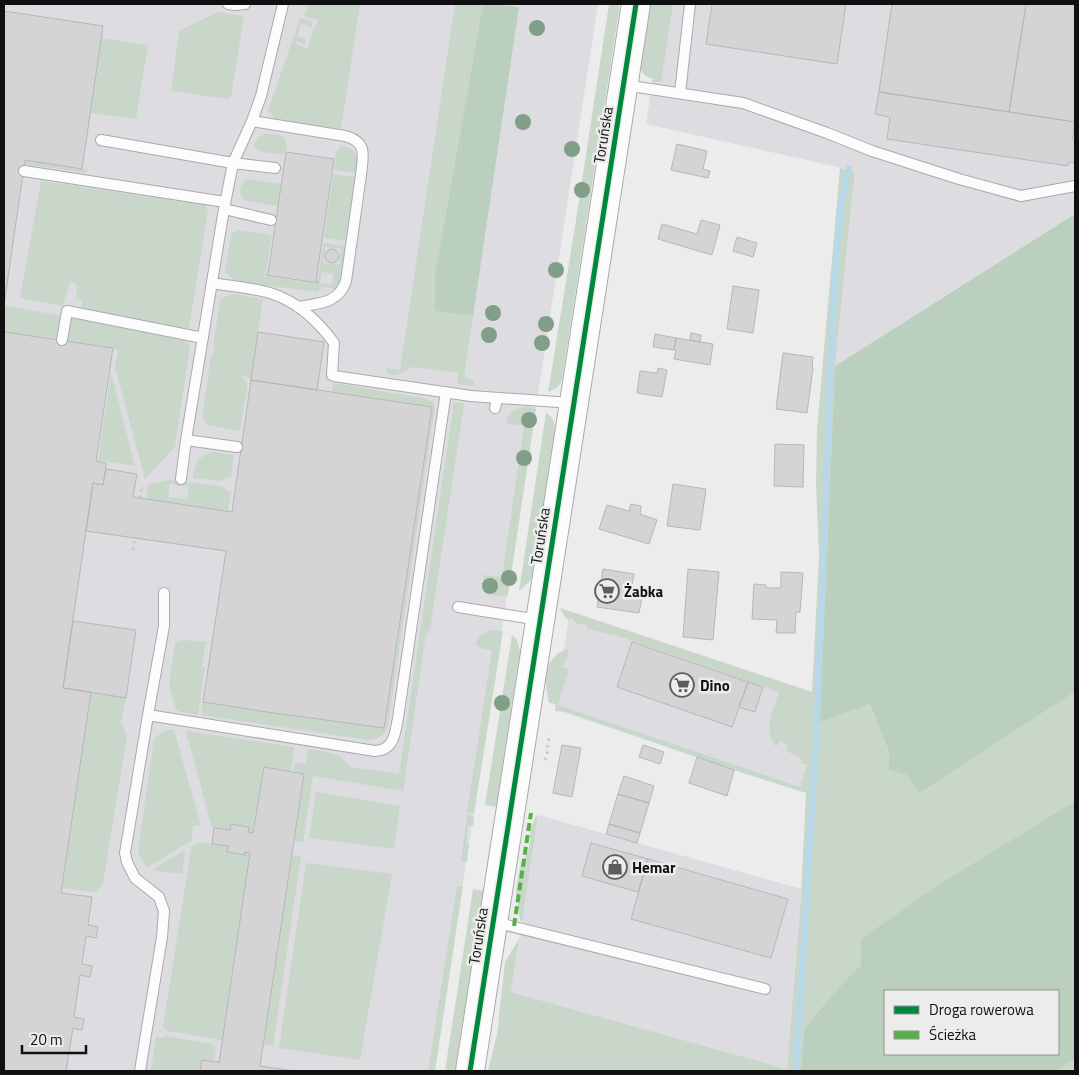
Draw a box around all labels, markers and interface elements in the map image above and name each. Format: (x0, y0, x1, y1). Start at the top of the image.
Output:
street label: Toruńska (587, 104, 619, 165)
street label: Toruńska (524, 505, 556, 566)
supermarket icon: Żabka (594, 578, 620, 604)
place label: Żabka (624, 580, 664, 603)
supermarket icon: Dino (669, 672, 695, 698)
place label: Dino (700, 674, 730, 697)
shop icon: Hemar (602, 854, 628, 880)
place label: Hemar (632, 856, 676, 879)
street label: Toruńska (462, 905, 494, 966)
legend (884, 990, 1059, 1055)
text: Droga rowerowa (929, 998, 1034, 1021)
scale bar (22, 1022, 86, 1054)
text: Ścieżka (929, 1023, 976, 1046)
text: 20 m (30, 1028, 63, 1051)

